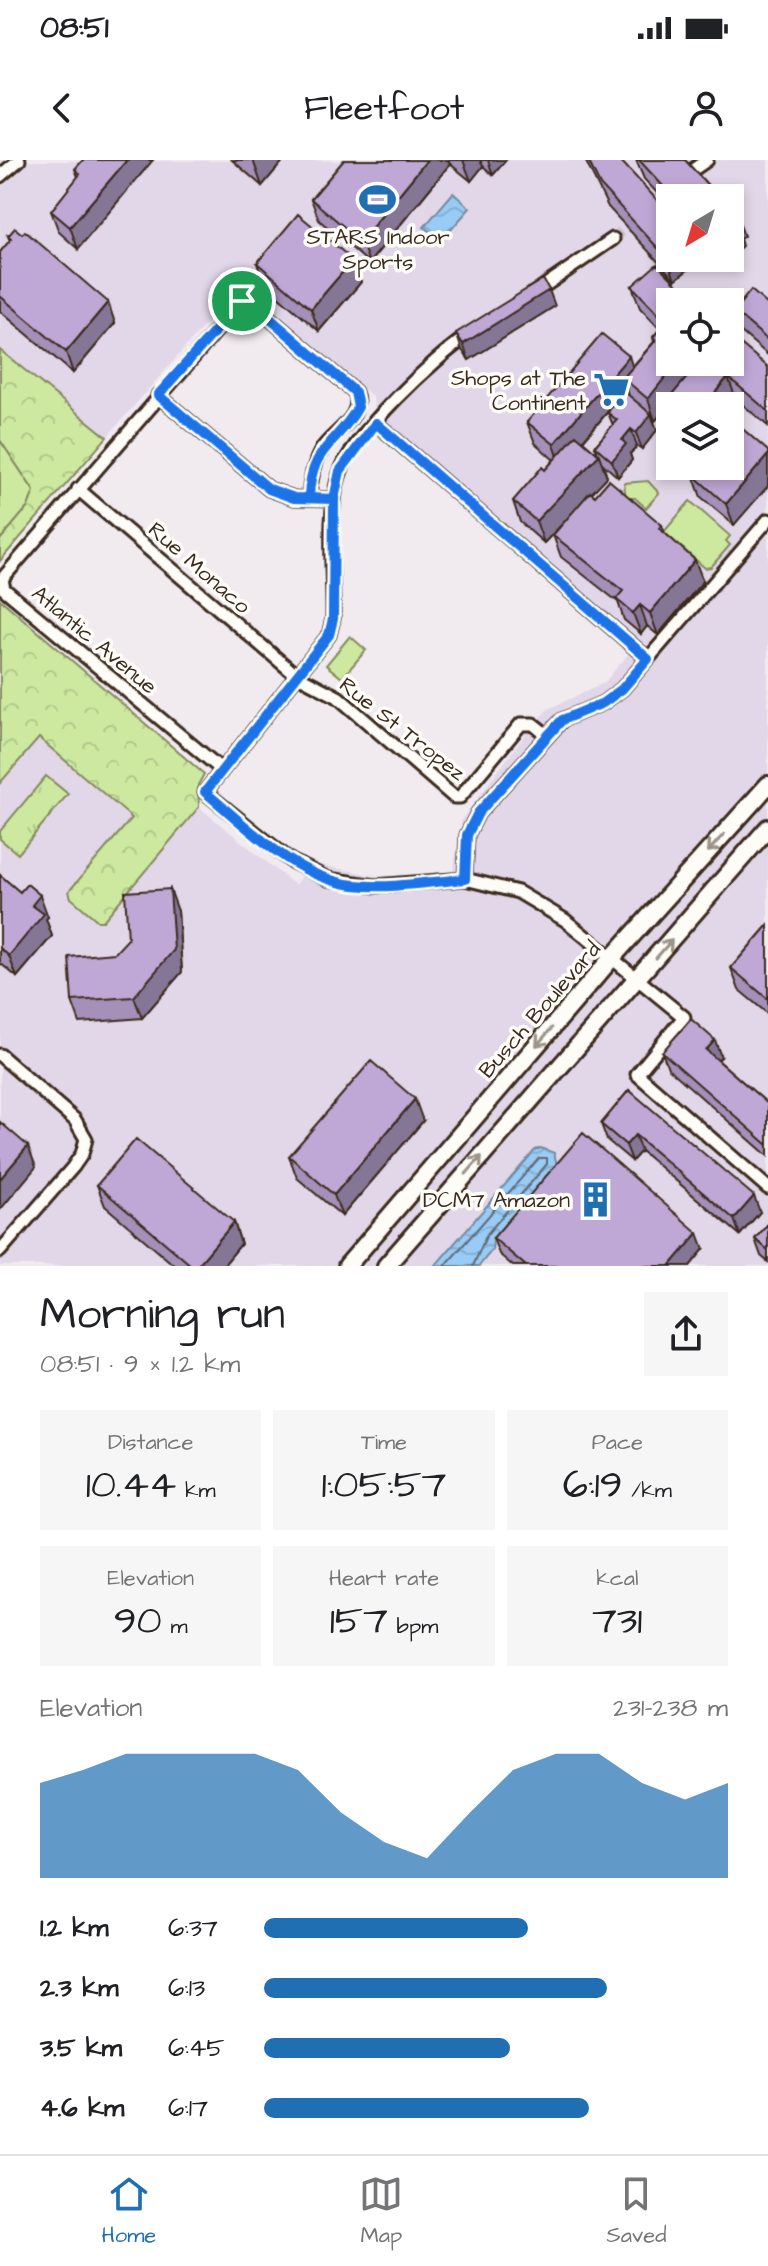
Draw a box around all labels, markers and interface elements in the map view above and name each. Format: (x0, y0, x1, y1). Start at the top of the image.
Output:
text: 08:51 (40, 7, 108, 49)
text: Fleetfoot (304, 83, 464, 134)
icon: back (40, 86, 84, 130)
icon: person (684, 86, 728, 130)
sports icon: STARS Indoor Sports (359, 181, 397, 219)
north arrow (656, 184, 744, 272)
map controls (656, 184, 744, 480)
place label: STARS Indoor Sports (306, 222, 450, 278)
pin (208, 267, 276, 335)
icon: arrive (220, 279, 264, 323)
button: locate (656, 288, 744, 376)
place label: Shops at The Continent (451, 363, 586, 419)
supermarket icon: Shops at The Continent (593, 371, 631, 409)
button: layers (656, 392, 744, 480)
street label: Rue Monaco (141, 515, 257, 622)
street label: Atlantic Avenue (25, 578, 163, 702)
street label: Rue St Tropez (332, 670, 472, 788)
one-way arrow (707, 832, 725, 852)
street label: Busch Boulevard (472, 935, 608, 1085)
one-way arrow (655, 939, 673, 959)
one-way arrow (535, 1027, 553, 1047)
one-way arrow (465, 1156, 483, 1176)
building icon: DCM7 Amazon (577, 1180, 615, 1218)
place label: DCM7 Amazon (423, 1185, 570, 1216)
text: Morning run (40, 1285, 285, 1346)
button: share (644, 1292, 728, 1376)
text: 08:51 · 9 × 1.2 km (40, 1346, 240, 1382)
text: Distance (108, 1427, 193, 1458)
text: Time (361, 1427, 407, 1458)
text: Pace (592, 1427, 643, 1458)
text: 10.44 (86, 1458, 176, 1513)
text: 1:05:57 (322, 1458, 446, 1513)
text: 6:19 (563, 1458, 622, 1513)
text: km (176, 1475, 216, 1506)
text: /km (622, 1475, 672, 1506)
text: Elevation (107, 1563, 194, 1594)
text: Heart rate (329, 1563, 439, 1594)
text: kcal (596, 1563, 638, 1594)
text: 90 (114, 1594, 162, 1649)
text: 157 (330, 1594, 388, 1649)
text: 731 (592, 1594, 642, 1649)
text: m (162, 1611, 188, 1642)
text: bpm (388, 1611, 438, 1642)
text: Elevation (40, 1690, 142, 1726)
text: 231–238 m (613, 1690, 728, 1726)
text: 1.2 km (40, 1910, 108, 1946)
text: 6:37 (168, 1910, 218, 1946)
text: 2.3 km (40, 1970, 118, 2006)
text: 6:13 (168, 1970, 205, 2006)
text: 3.5 km (40, 2030, 122, 2066)
text: 6:45 (168, 2030, 225, 2066)
text: 4.6 km (40, 2090, 124, 2126)
text: 6:17 (168, 2090, 208, 2126)
tab: Home (102, 2172, 156, 2251)
tab: Map (359, 2172, 403, 2251)
tab: Saved (607, 2172, 666, 2251)

